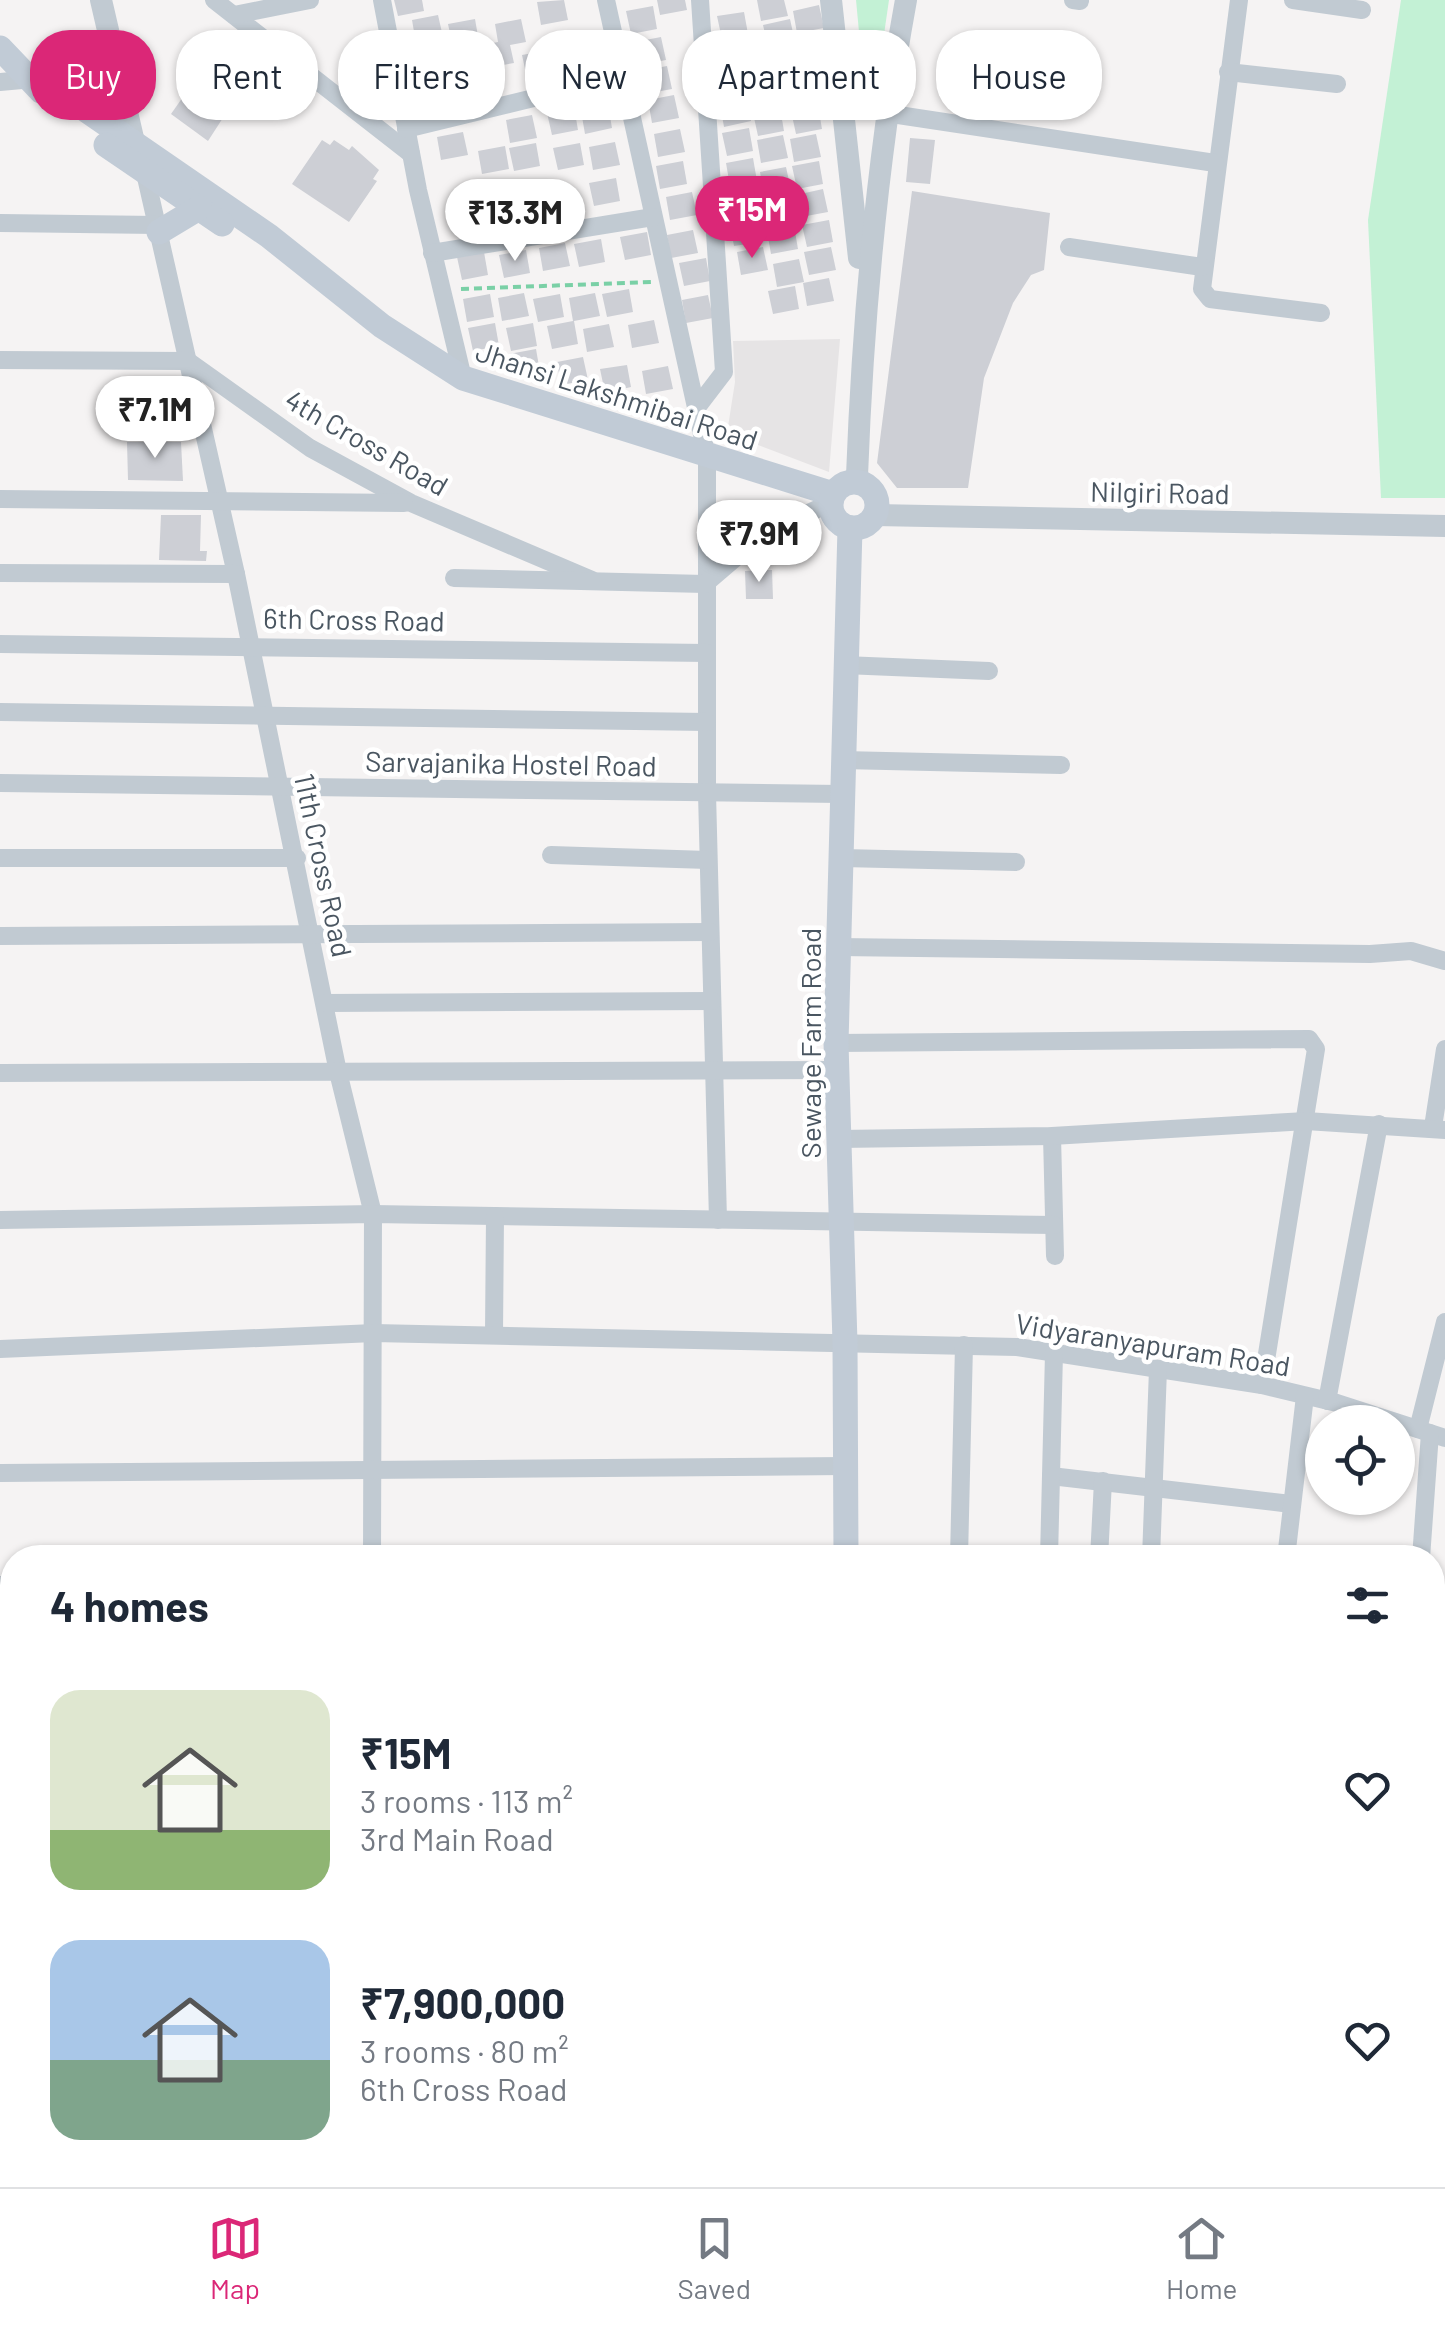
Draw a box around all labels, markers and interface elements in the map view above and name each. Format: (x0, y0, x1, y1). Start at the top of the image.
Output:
chip: Buy (30, 30, 156, 120)
chip: Rent (176, 30, 318, 120)
chip: Filters (338, 30, 505, 120)
chip: New (525, 30, 662, 120)
chip: Apartment (682, 30, 916, 120)
chip: House (936, 30, 1102, 120)
pin: ₹15M (693, 176, 811, 261)
pin: ₹13.3M (434, 179, 596, 264)
text: ₹15M (717, 189, 787, 227)
text: ₹13.3M (467, 192, 563, 230)
street label: Jhansi Lakshmibai Road (472, 333, 762, 457)
pin: ₹7.1M (85, 376, 225, 461)
street label: 4th Cross Road (279, 382, 455, 502)
text: ₹7.1M (118, 389, 192, 427)
street label: Nilgiri Road (1090, 474, 1230, 510)
pin: ₹7.9M (689, 500, 829, 585)
text: ₹7.9M (719, 513, 799, 551)
street label: 6th Cross Road (263, 600, 445, 638)
street label: Sarvajanika Hostel Road (365, 743, 657, 783)
street label: 11th Cross Road (288, 770, 360, 960)
street label: Sewage Farm Road (793, 928, 827, 1158)
street label: Vidyaranyapuram Road (1013, 1305, 1293, 1383)
map controls (1305, 1405, 1415, 1515)
button: locate (1305, 1405, 1415, 1515)
icon: filters (1340, 1578, 1395, 1633)
text: 4 homes (50, 1580, 209, 1630)
text: ₹15M (360, 1727, 452, 1777)
icon: home (130, 1730, 250, 1850)
icon: heart (1340, 1763, 1395, 1818)
text: 3 rooms · 113 m² (360, 1781, 573, 1819)
text: 3rd Main Road (360, 1819, 554, 1857)
text: ₹7,900,000 (360, 1977, 565, 2027)
icon: home (130, 1980, 250, 2100)
icon: heart (1340, 2013, 1395, 2068)
text: 3 rooms · 80 m² (360, 2031, 569, 2069)
text: 6th Cross Road (360, 2069, 568, 2107)
tab: Map (208, 2211, 263, 2305)
tab: Saved (678, 2211, 751, 2305)
tab: Home (1166, 2211, 1237, 2305)

